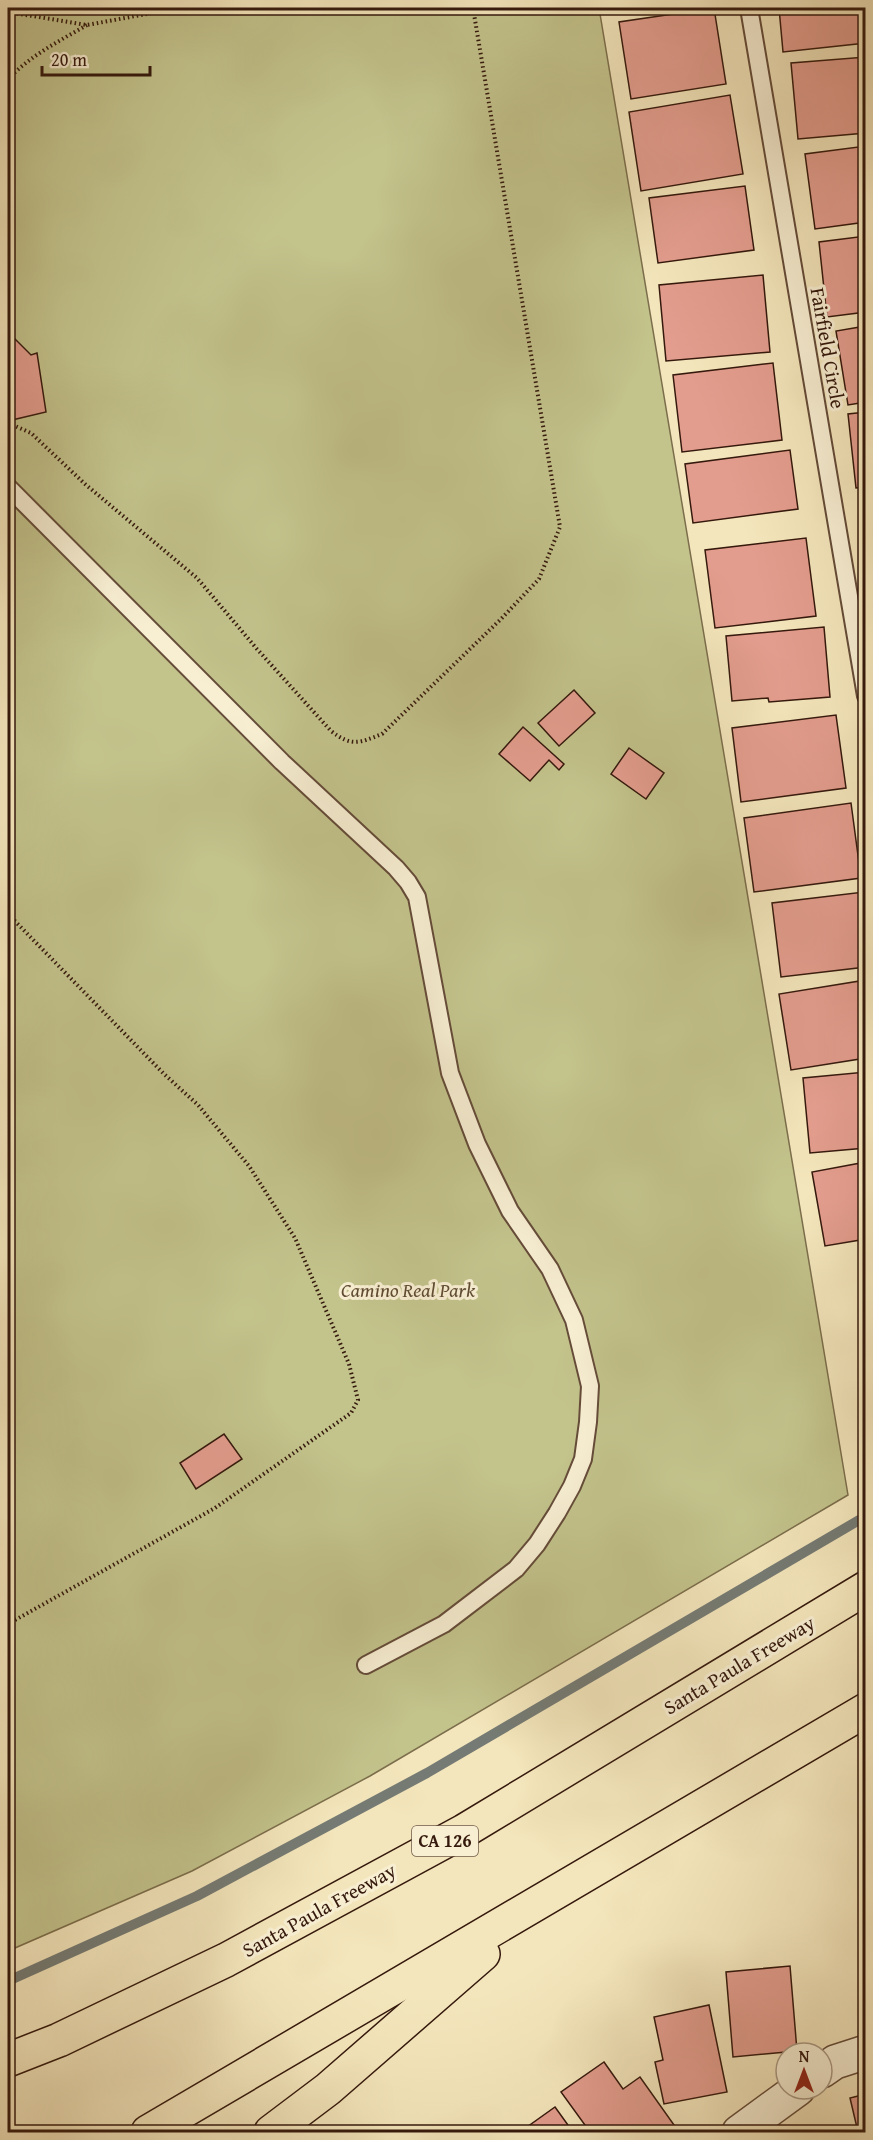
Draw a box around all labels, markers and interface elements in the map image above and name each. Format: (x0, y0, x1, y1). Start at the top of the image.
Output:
scale bar (42, 39, 150, 77)
text: 20 m (51, 46, 87, 73)
street label: Fairfield Circle (804, 285, 853, 411)
park label: Camino Real Park (341, 1275, 476, 1304)
street label: Santa Paula Freeway (658, 1608, 820, 1721)
road number: CA 126 (412, 1826, 478, 1856)
street label: Santa Paula Freeway (237, 1855, 401, 1964)
north arrow (774, 2041, 834, 2101)
text: N (799, 2044, 810, 2068)

